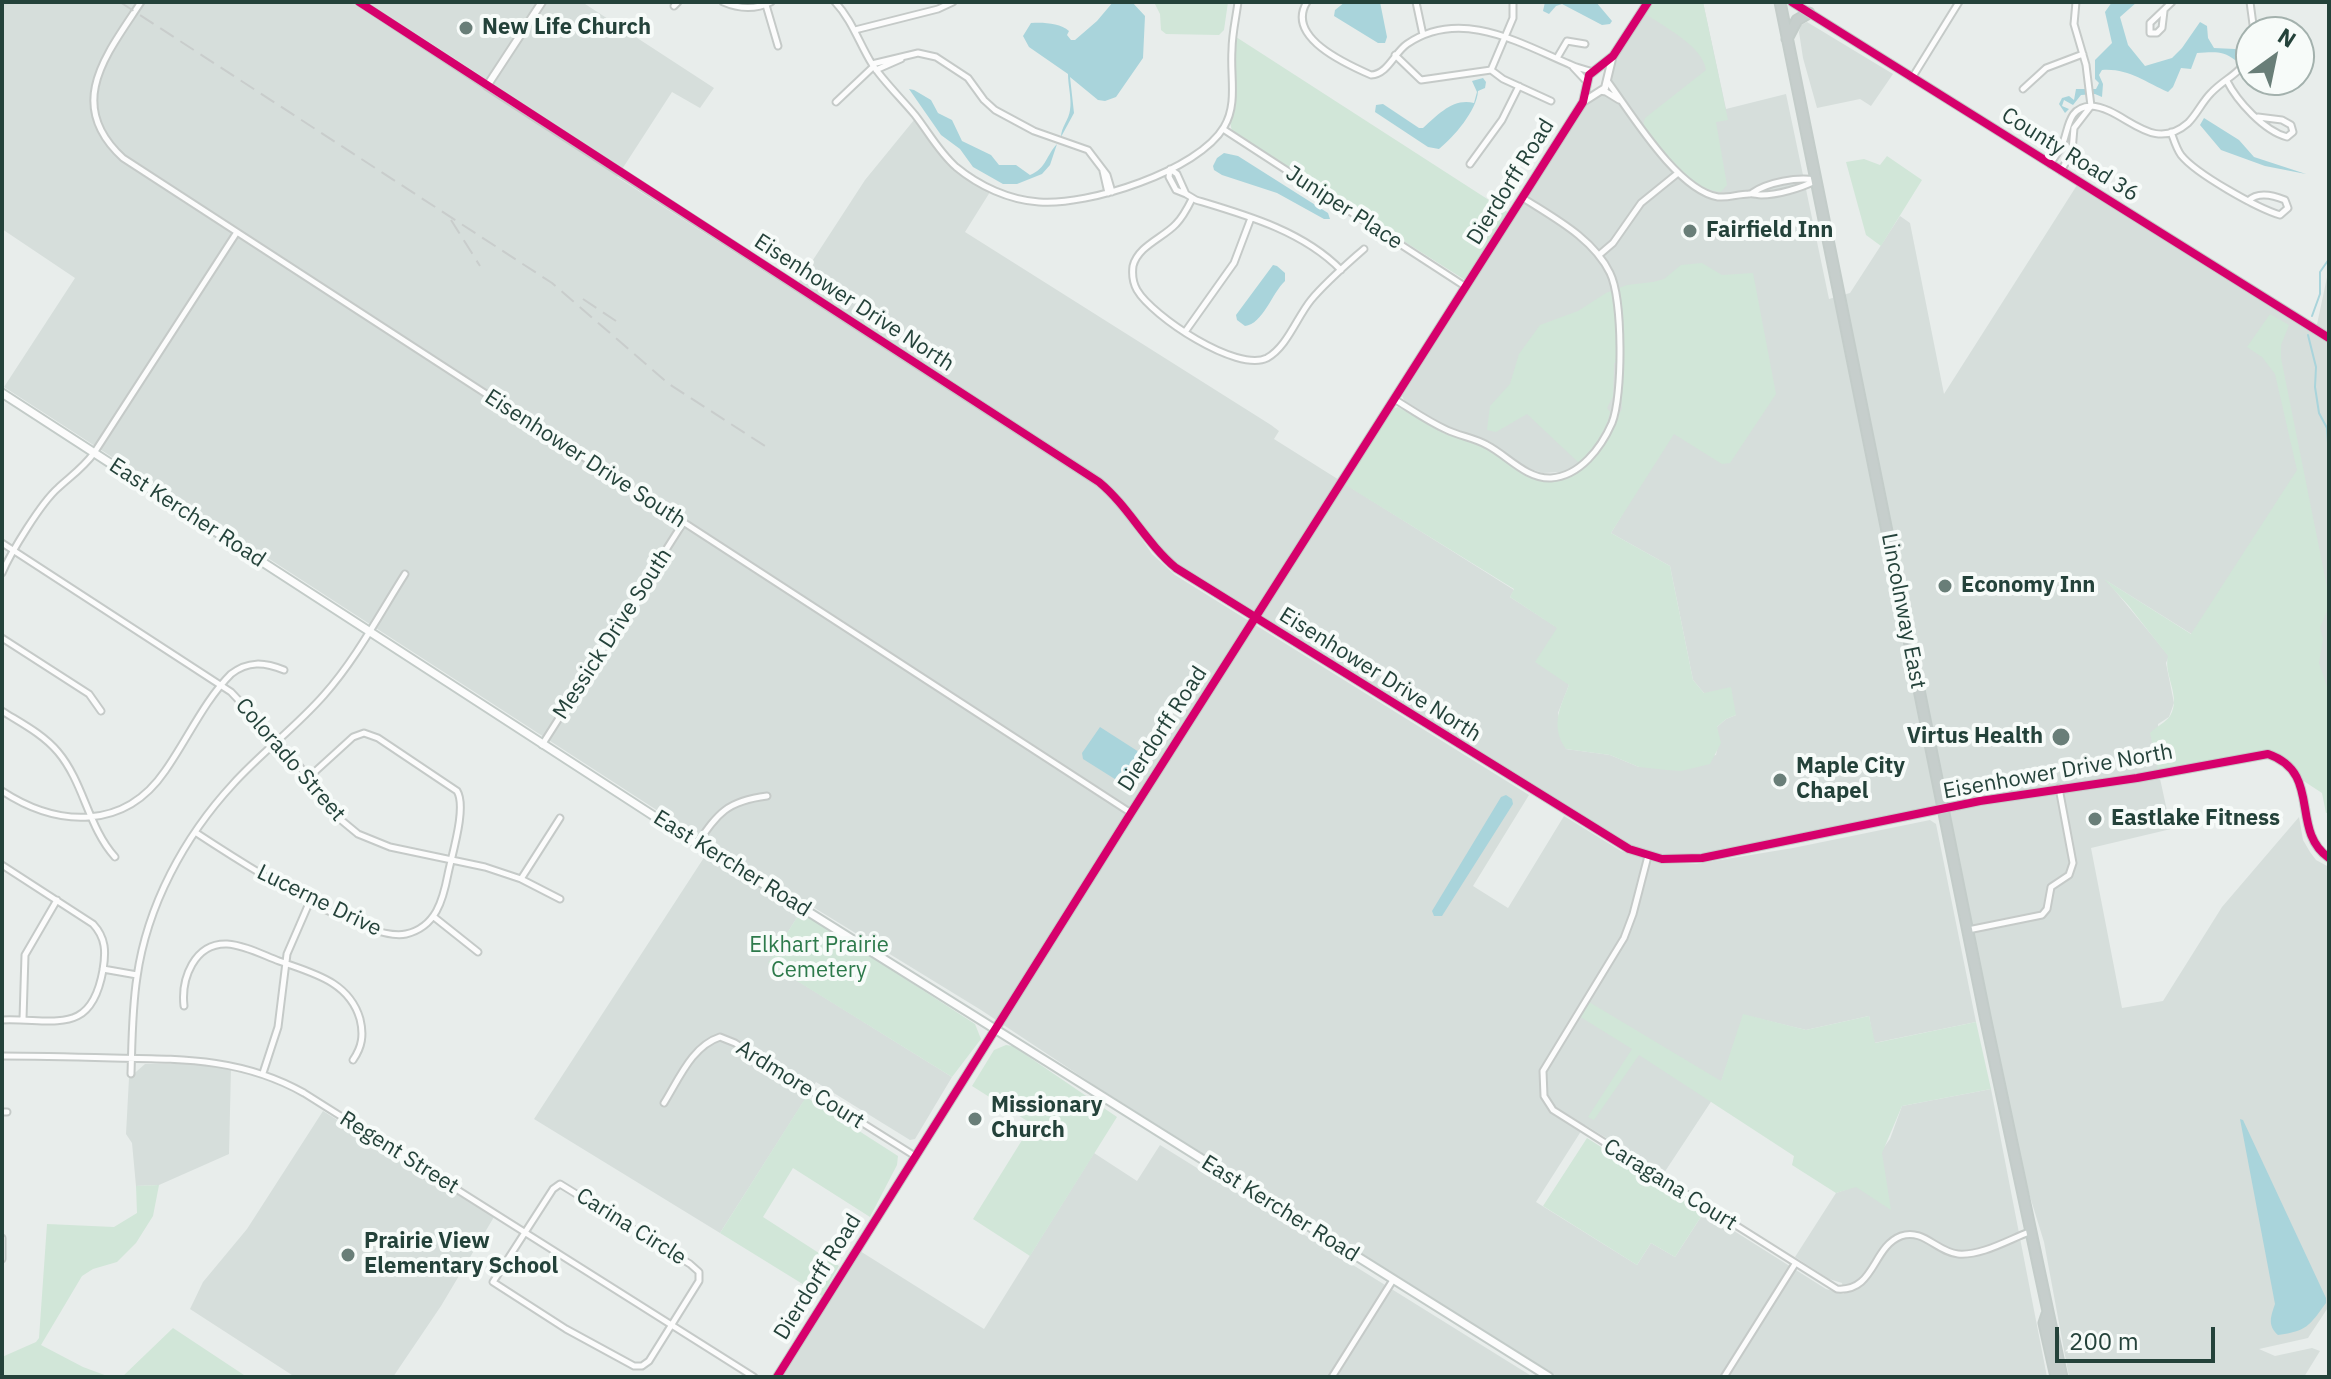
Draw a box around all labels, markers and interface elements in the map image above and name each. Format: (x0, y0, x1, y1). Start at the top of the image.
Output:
place label: New Life Church (482, 15, 651, 41)
north arrow (2235, 16, 2315, 96)
marker: New Life Church (457, 19, 475, 37)
text: N (2273, 21, 2302, 54)
street label: County Road 36 (1996, 102, 2144, 208)
street label: Dierdorff Road (1462, 114, 1560, 250)
street label: Juniper Place (1281, 160, 1407, 256)
place label: Fairfield Inn (1706, 218, 1833, 244)
marker: Fairfield Inn (1681, 222, 1699, 240)
street label: Eisenhower Drive North (749, 228, 959, 378)
street label: Eisenhower Drive South (479, 384, 691, 534)
street label: East Kercher Road (104, 453, 270, 573)
street label: Lincolnway East (1875, 531, 1931, 691)
street label: Messick Drive South (548, 544, 678, 724)
place label: Economy Inn (1961, 573, 2095, 599)
marker: Economy Inn (1936, 577, 1954, 595)
street label: Eisenhower Drive North (1274, 602, 1486, 748)
street label: Dierdorff Road (1113, 662, 1213, 796)
street label: Colorado Street (229, 693, 351, 827)
place label: Virtus Health (1907, 724, 2043, 750)
marker: Virtus Health (2050, 726, 2072, 748)
street label: Eisenhower Drive North (1941, 739, 2175, 805)
place label: Maple City Chapel (1796, 754, 1905, 806)
marker: Maple City Chapel (1771, 771, 1789, 789)
street label: East Kercher Road (648, 805, 816, 923)
place label: Eastlake Fitness (2111, 806, 2280, 832)
marker: Eastlake Fitness (2086, 810, 2104, 828)
street label: Lucerne Drive (252, 859, 386, 943)
park label: Elkhart Prairie Cemetery (749, 933, 889, 984)
street label: Ardmore Court (731, 1035, 869, 1135)
place label: Missionary Church (991, 1093, 1102, 1144)
street label: Regent Street (335, 1106, 463, 1200)
marker: Missionary Church (966, 1110, 984, 1128)
street label: Caragana Court (1598, 1133, 1742, 1237)
street label: East Kercher Road (1196, 1150, 1364, 1268)
street label: Carina Circle (571, 1183, 691, 1271)
street label: Dierdorff Road (769, 1209, 867, 1345)
place label: Prairie View Elementary School (364, 1229, 558, 1280)
marker: Prairie View Elementary School (339, 1246, 357, 1264)
scale bar (2059, 1311, 2219, 1361)
text: 200 m (2069, 1325, 2139, 1357)

